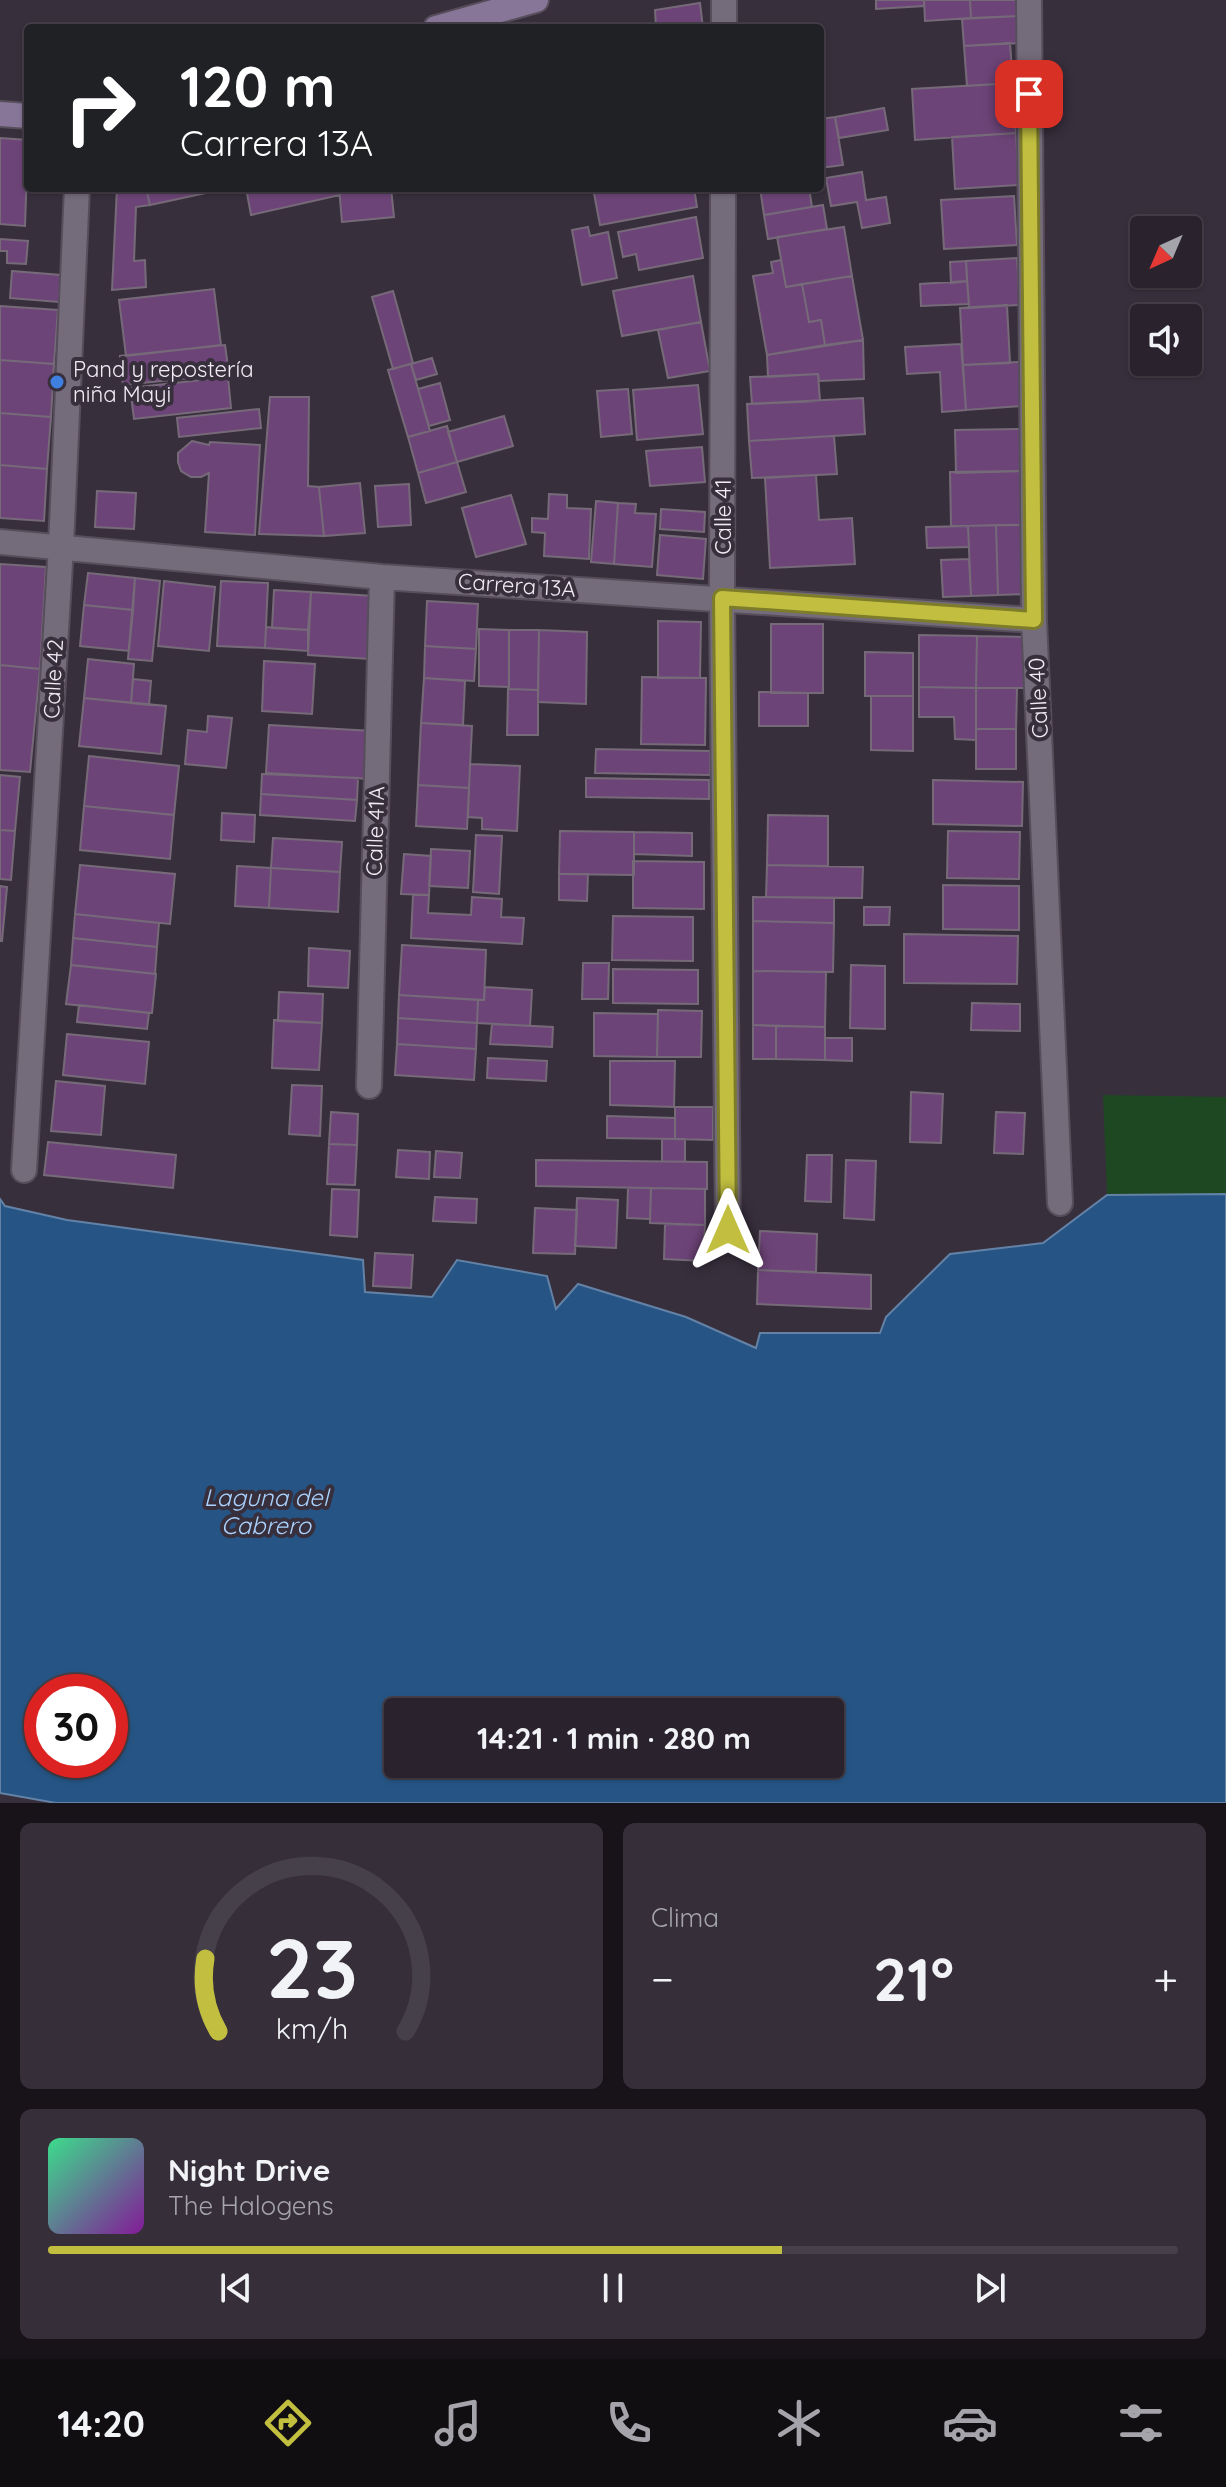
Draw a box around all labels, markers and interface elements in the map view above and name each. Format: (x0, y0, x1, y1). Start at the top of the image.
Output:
text: 120 m (180, 51, 335, 121)
icon: right (48, 56, 152, 160)
pin (995, 60, 1063, 128)
icon: arrive (1007, 72, 1051, 116)
text: Carrera 13A (180, 120, 373, 165)
north arrow (1130, 216, 1202, 288)
map controls (1130, 216, 1202, 376)
button: sound (1130, 304, 1202, 376)
place label: Pand y repostería niña Mayi (73, 355, 254, 408)
marker: Pand y repostería niña Mayi (48, 373, 66, 391)
street label: Calle 41 (709, 479, 737, 555)
street label: Carrera 13A (457, 567, 577, 603)
street label: Calle 42 (37, 638, 69, 720)
street label: Calle 40 (1022, 657, 1054, 739)
street label: Calle 41A (359, 786, 391, 876)
position arrow (686, 1188, 770, 1272)
water label: Laguna del Cabrero (204, 1482, 331, 1540)
speed limit sign: 30 (24, 1674, 128, 1778)
text: 14:21 · 1 min · 280 m (477, 1719, 751, 1757)
text: Clima (651, 1901, 719, 1934)
text: 23 (265, 1915, 358, 2019)
text: 21° (873, 1941, 954, 2016)
text: − (651, 1951, 674, 2006)
text: + (1153, 1951, 1178, 2006)
text: km/h (275, 2010, 348, 2046)
text: Night Drive (168, 2151, 330, 2189)
text: The Halogens (168, 2189, 334, 2222)
icon: previous (214, 2266, 258, 2310)
icon: pause (591, 2266, 635, 2310)
icon: next (968, 2266, 1012, 2310)
icon: directions (260, 2395, 316, 2451)
icon: music (430, 2395, 486, 2451)
icon: phone (601, 2395, 657, 2451)
icon: climate (771, 2395, 827, 2451)
icon: car (942, 2395, 998, 2451)
icon: filters (1113, 2395, 1169, 2451)
text: 14:20 (57, 2401, 145, 2446)

